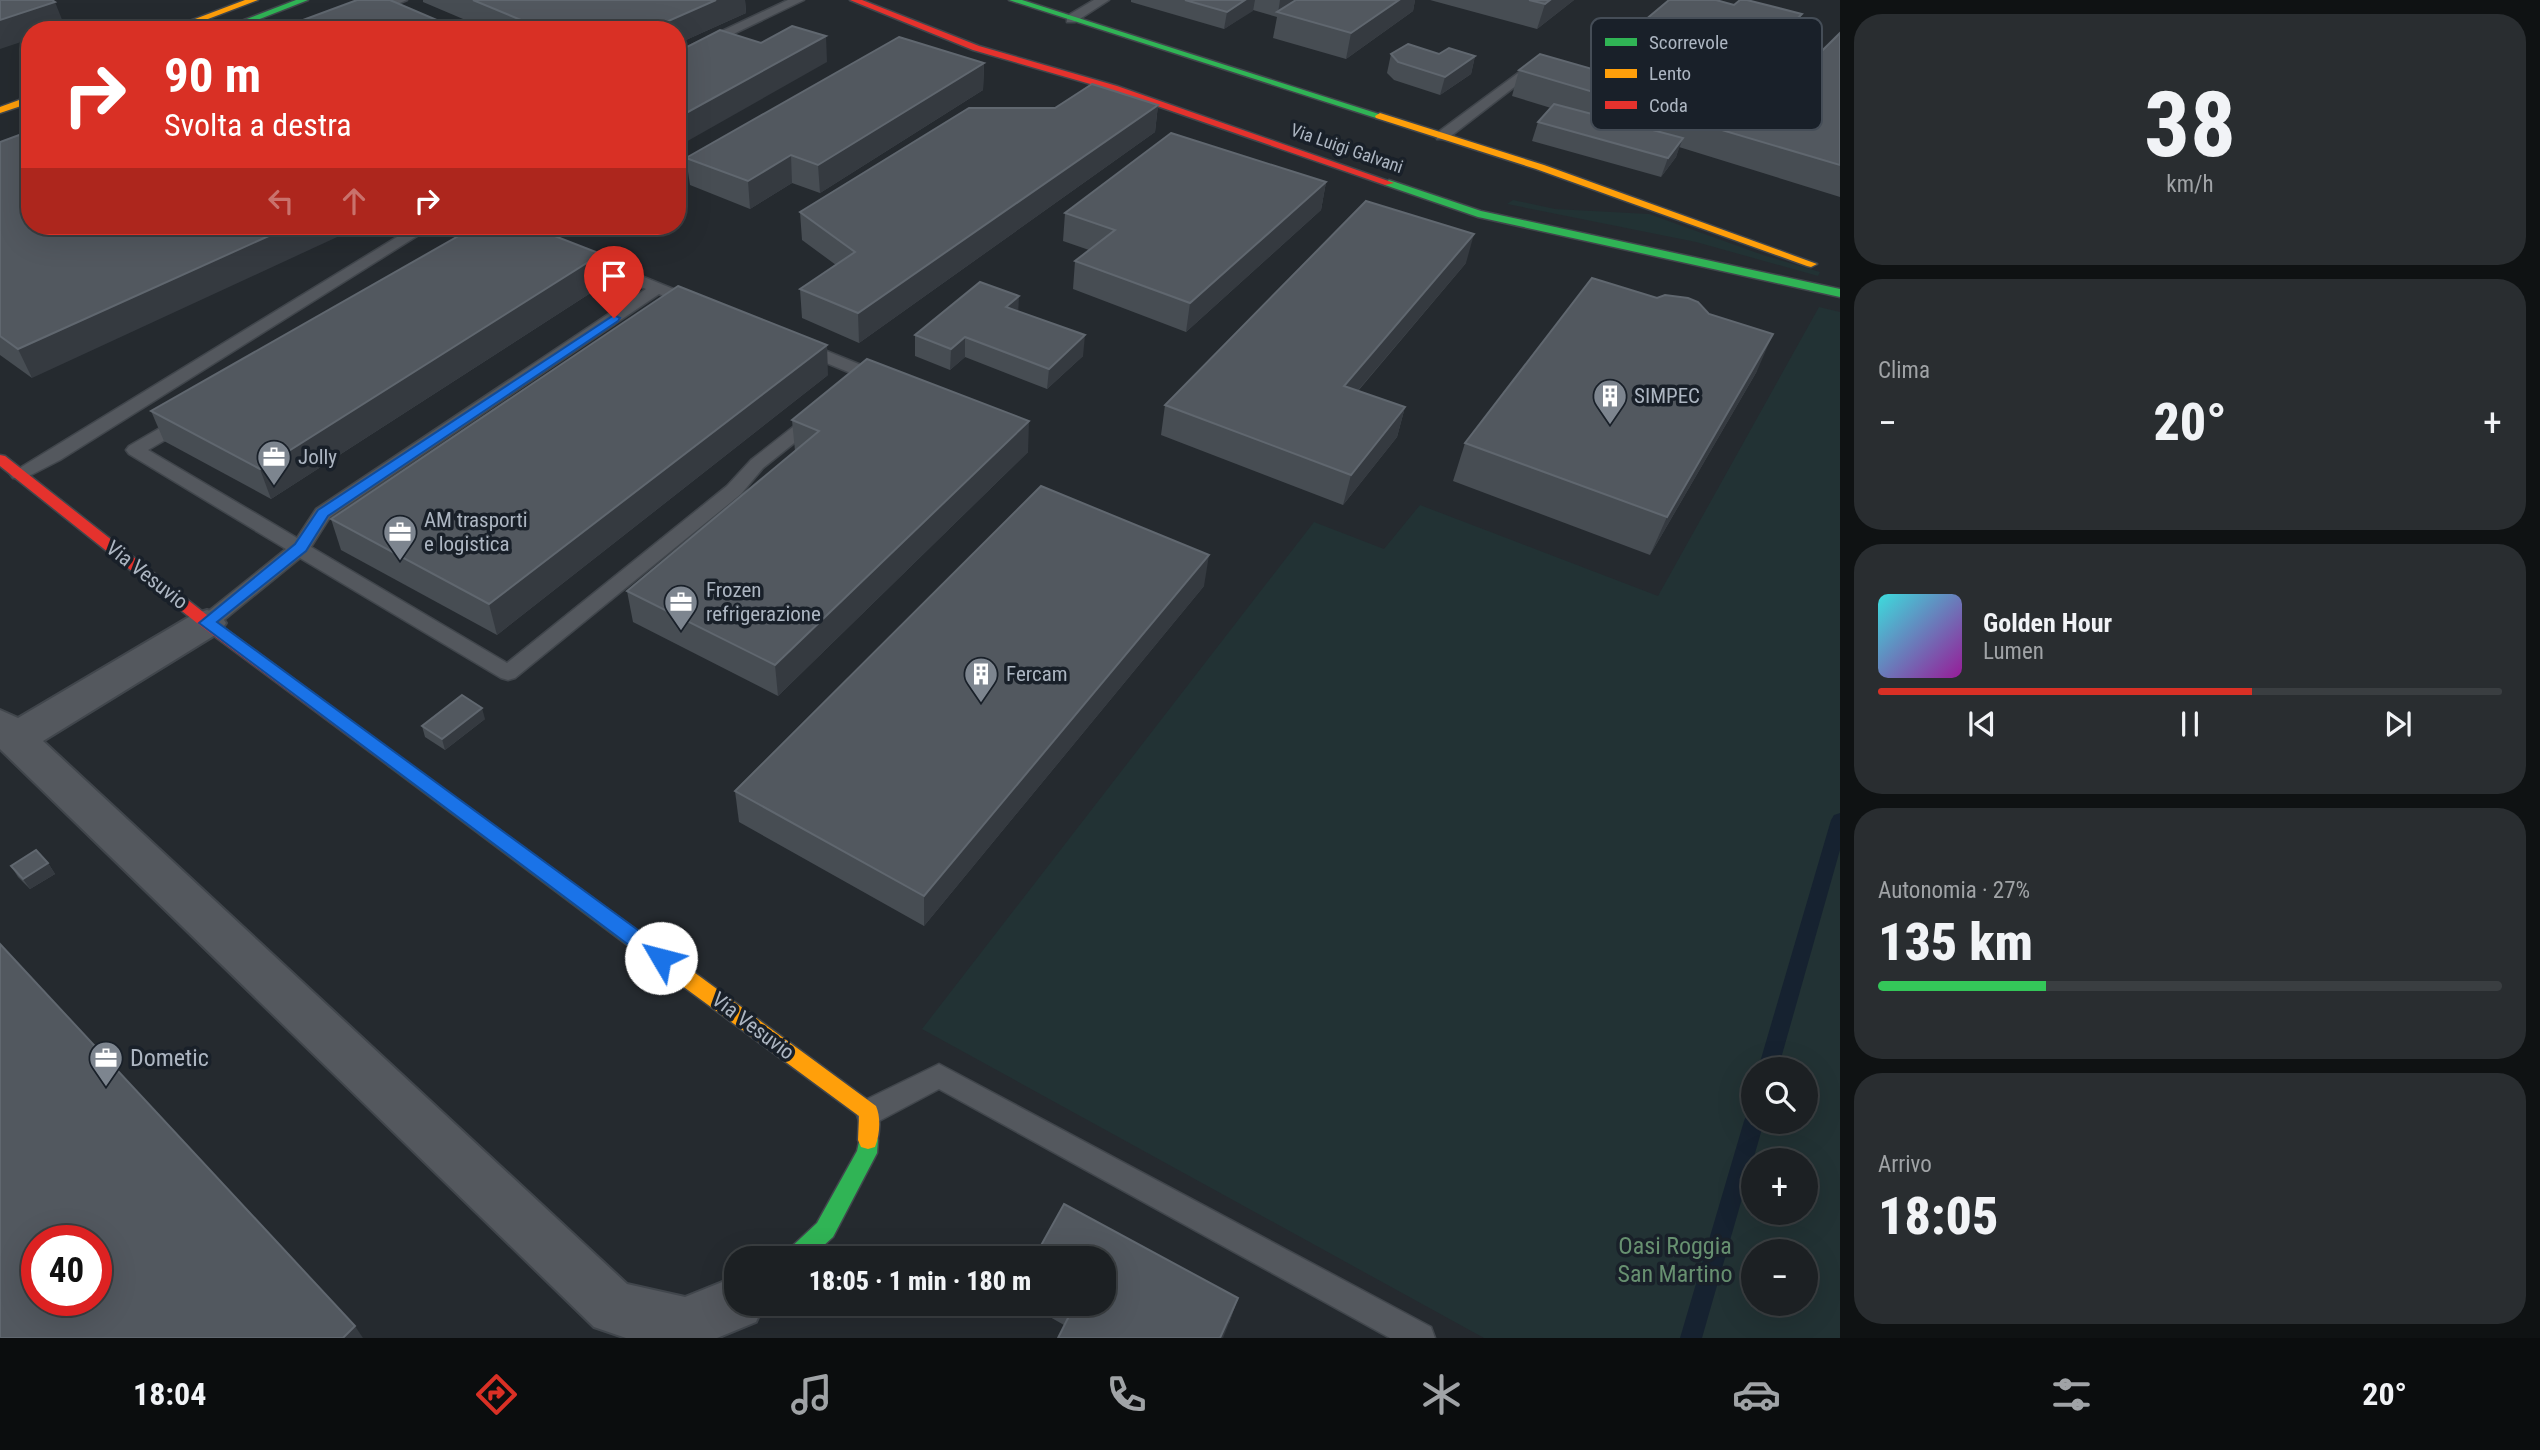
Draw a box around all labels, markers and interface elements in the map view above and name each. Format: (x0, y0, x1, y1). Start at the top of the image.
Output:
legend (1591, 18, 1822, 130)
text: Scorrevole (1649, 31, 1728, 54)
text: 90 m (164, 47, 261, 104)
icon: right (49, 49, 140, 140)
text: Lento (1649, 62, 1691, 85)
text: 38 (2144, 72, 2236, 178)
text: Coda (1649, 94, 1688, 117)
text: Svolta a destra (164, 106, 352, 144)
street label: Via Luigi Galvani (1288, 119, 1406, 177)
text: km/h (2166, 171, 2214, 198)
icon: left (262, 182, 300, 220)
icon: ahead (335, 182, 373, 220)
icon: right (408, 182, 446, 220)
pin (584, 246, 644, 318)
icon: arrive (595, 257, 633, 295)
text: Clima (1878, 357, 1930, 384)
building icon: SIMPEC (1591, 377, 1629, 426)
place label: SIMPEC (1634, 384, 1700, 408)
text: 20° (2153, 392, 2227, 453)
text: − (1878, 401, 1897, 445)
text: + (2483, 401, 2502, 445)
office icon: Jolly (255, 438, 293, 487)
place label: Jolly (298, 445, 337, 469)
place label: AM trasporti e logistica (424, 508, 527, 556)
office icon: AM trasporti e logistica (381, 513, 419, 562)
street label: Via Vesuvio (102, 536, 192, 614)
place label: Frozen refrigerazione (706, 578, 821, 626)
office icon: Frozen refrigerazione (662, 583, 700, 632)
text: Golden Hour (1983, 608, 2112, 638)
text: Lumen (1983, 638, 2044, 665)
building icon: Fercam (962, 655, 1000, 704)
place label: Fercam (1006, 662, 1068, 686)
icon: previous (1963, 705, 2001, 743)
icon: pause (2171, 705, 2209, 743)
icon: next (2379, 705, 2417, 743)
text: Autonomia · 27% (1878, 877, 2030, 904)
text: 135 km (1878, 912, 2033, 973)
position arrow (624, 921, 698, 995)
street label: Via Vesuvio (707, 987, 799, 1065)
office icon: Dometic (87, 1039, 125, 1088)
place label: Dometic (130, 1044, 209, 1072)
map controls (1741, 1057, 1818, 1316)
button: search (1741, 1057, 1818, 1134)
button: + (1741, 1148, 1818, 1225)
text: Arrivo (1878, 1151, 1932, 1178)
text: 18:05 (1878, 1186, 1998, 1247)
speed limit sign: 40 (21, 1225, 112, 1316)
park label: Oasi Roggia San Martino (1618, 1232, 1732, 1288)
button: − (1741, 1239, 1818, 1316)
text: 18:05 · 1 min · 180 m (809, 1266, 1031, 1296)
icon: directions (472, 1370, 521, 1419)
icon: music (787, 1370, 836, 1419)
icon: phone (1102, 1370, 1151, 1419)
icon: climate (1417, 1370, 1466, 1419)
icon: car (1732, 1370, 1781, 1419)
icon: filters (2047, 1370, 2096, 1419)
text: 18:04 (133, 1375, 206, 1413)
text: 20° (2362, 1375, 2407, 1413)

